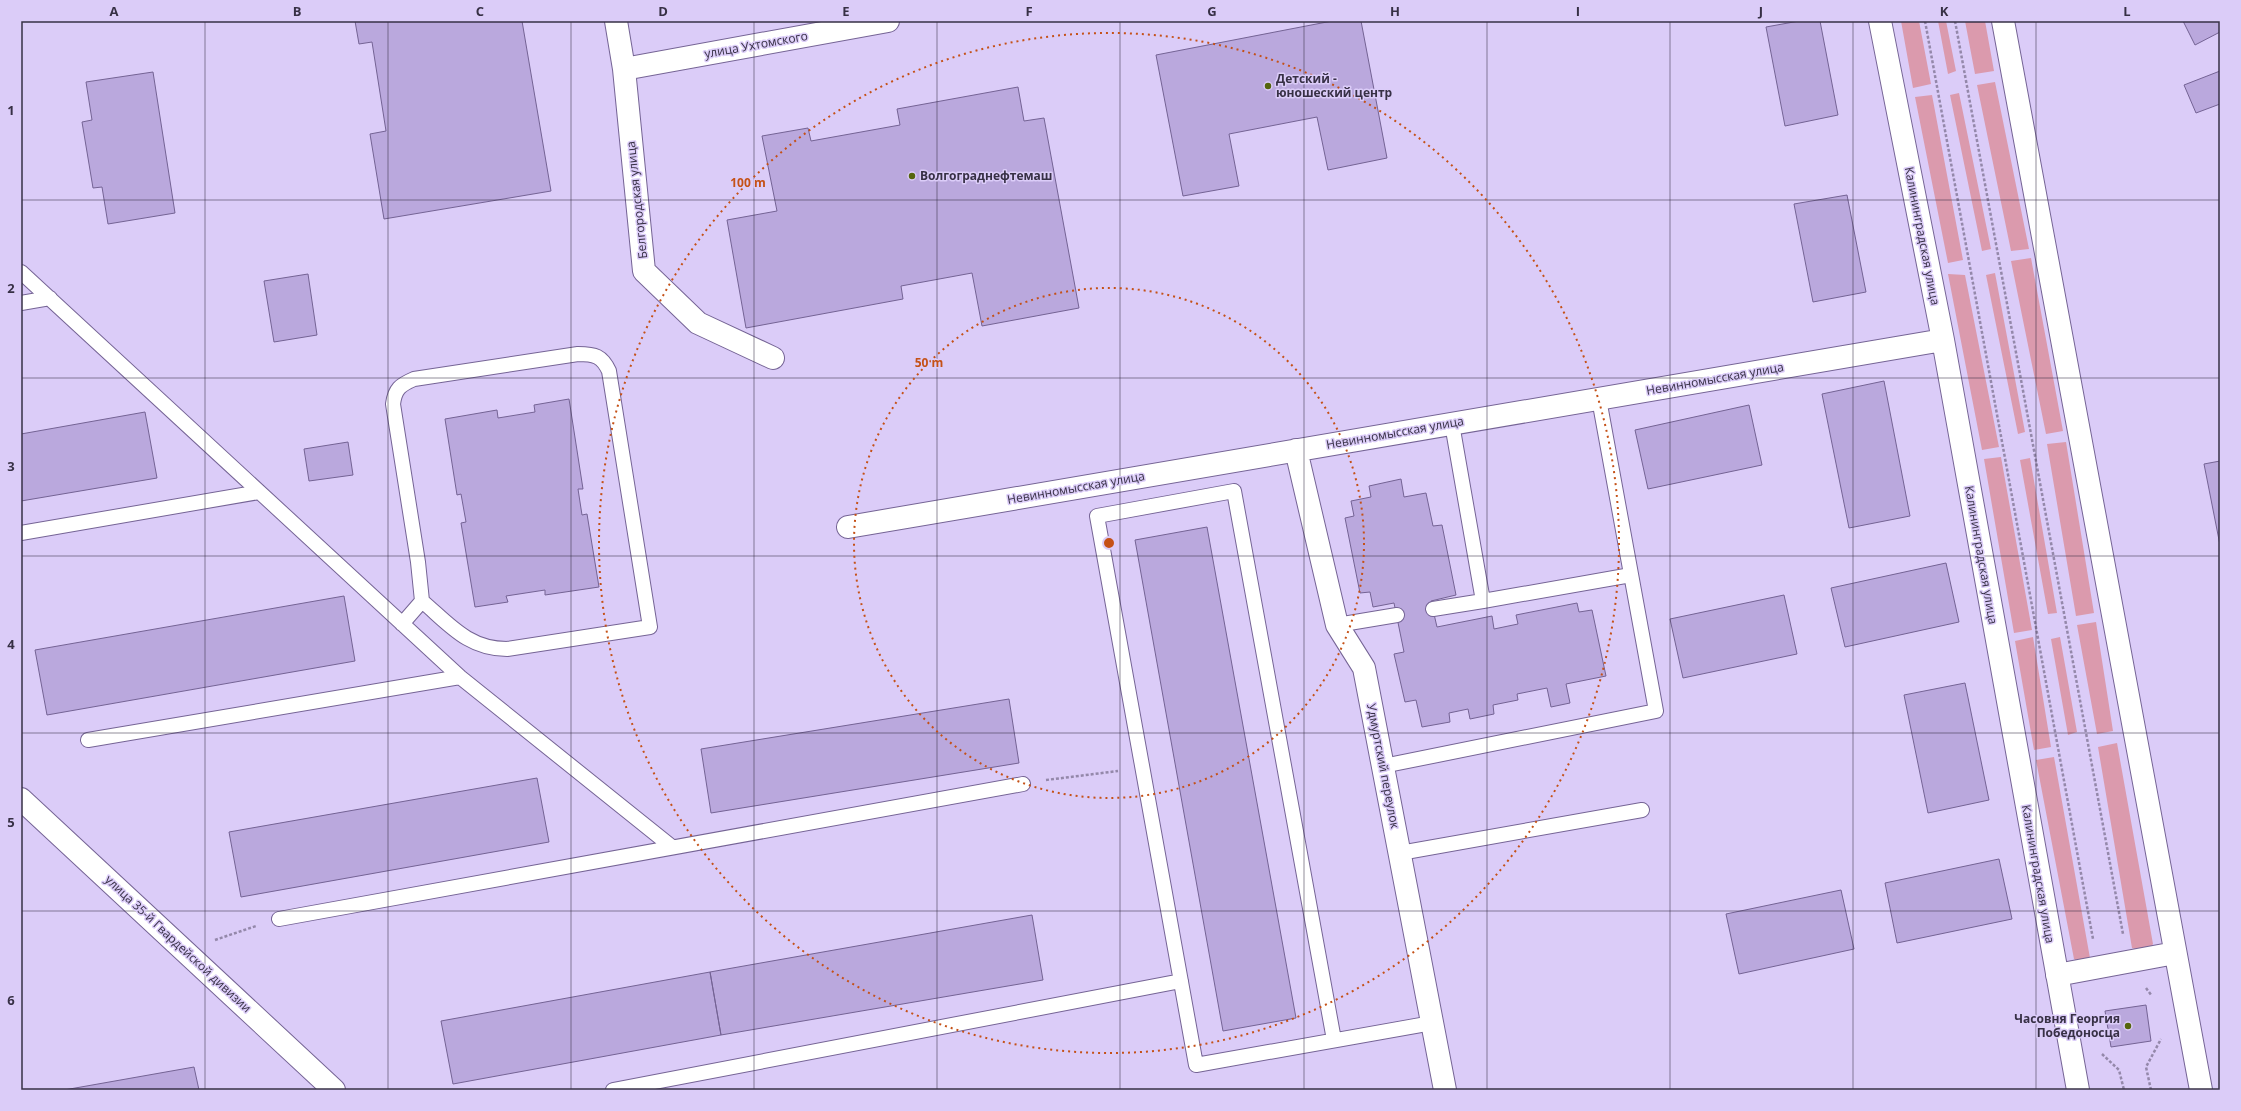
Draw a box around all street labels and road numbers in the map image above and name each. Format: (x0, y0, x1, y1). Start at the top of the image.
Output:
street label: улица Ухтомского (703, 27, 809, 62)
street label: Белгородская улица (622, 141, 651, 260)
street label: Калининградская улица (1901, 165, 1944, 306)
street label: Невинномысская улица (1645, 358, 1785, 399)
street label: Невинномысская улица (1325, 412, 1465, 453)
street label: Невинномысская улица (1006, 467, 1146, 508)
street label: Калининградская улица (1961, 484, 2002, 626)
street label: Удмуртский переулок (1363, 702, 1404, 831)
street label: Калининградская улица (2018, 803, 2059, 945)
street label: улица 35-й Гвардейской дивизии (101, 871, 255, 1016)

